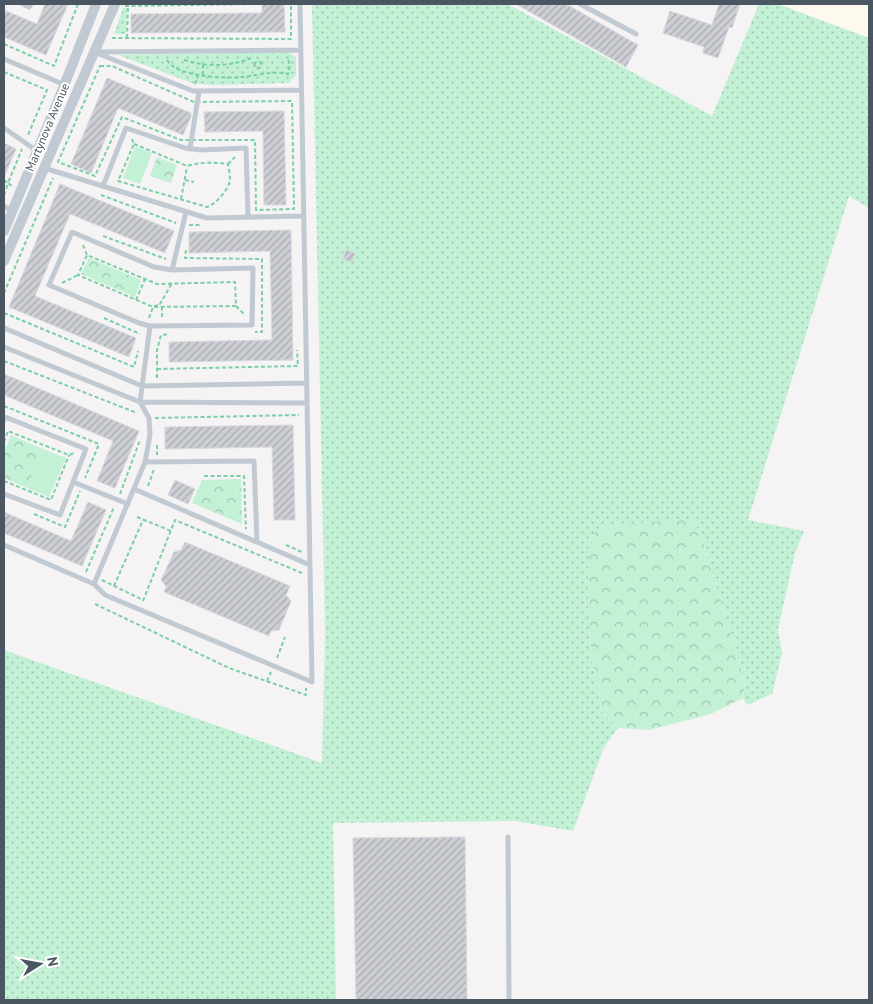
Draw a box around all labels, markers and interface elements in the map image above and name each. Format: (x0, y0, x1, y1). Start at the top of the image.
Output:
street label: Martynova Avenue (22, 81, 72, 173)
north arrow (15, 939, 65, 989)
text: N (43, 955, 62, 968)

